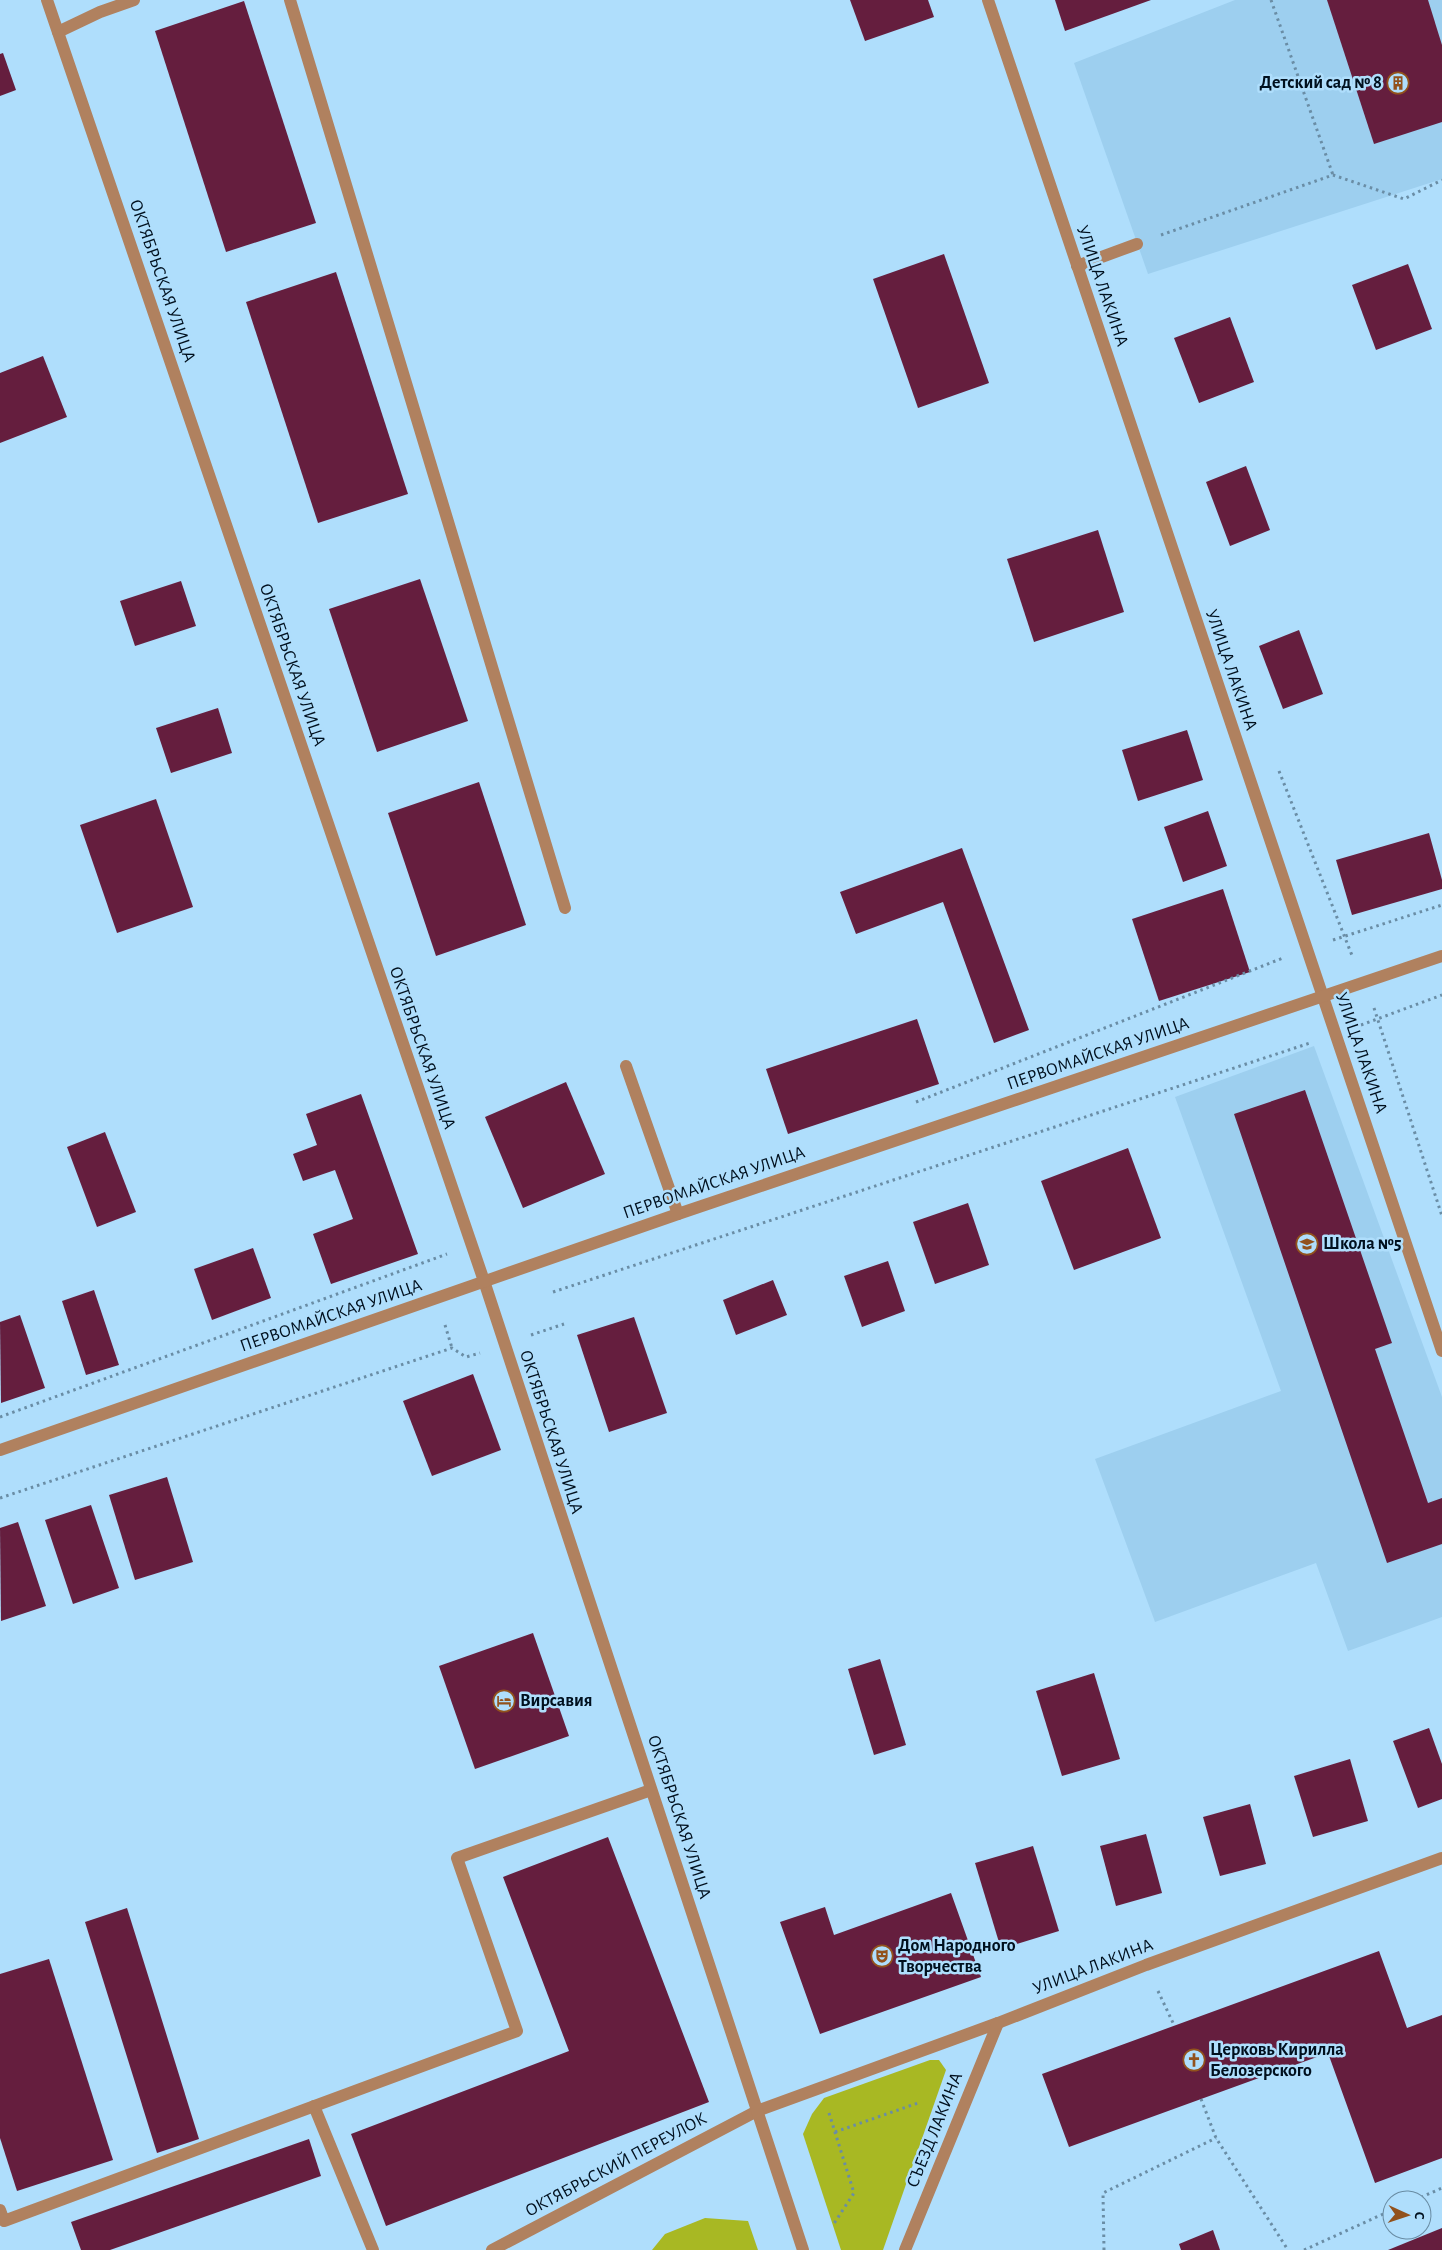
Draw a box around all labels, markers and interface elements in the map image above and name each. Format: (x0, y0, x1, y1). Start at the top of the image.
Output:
building icon: Детский сад № 8 (1386, 71, 1410, 95)
place label: Детский сад № 8 (1260, 74, 1382, 92)
street label: ОКТЯБРЬСКАЯ УЛИЦА (126, 197, 198, 365)
street label: УЛИЦА ЛАКИНА (1073, 223, 1131, 349)
street label: ОКТЯБРЬСКАЯ УЛИЦА (256, 581, 328, 749)
street label: УЛИЦА ЛАКИНА (1202, 607, 1260, 733)
street label: ОКТЯБРЬСКАЯ УЛИЦА (386, 964, 458, 1132)
street label: УЛИЦА ЛАКИНА (1332, 990, 1390, 1116)
street label: ПЕРВОМАЙСКАЯ УЛИЦА (1004, 1012, 1192, 1094)
street label: ПЕРВОМАЙСКАЯ УЛИЦА (620, 1141, 808, 1223)
school or university icon: Школа №5 (1295, 1232, 1319, 1256)
place label: Школа №5 (1323, 1235, 1402, 1253)
street label: ПЕРВОМАЙСКАЯ УЛИЦА (237, 1274, 425, 1356)
street label: ОКТЯБРЬСКАЯ УЛИЦА (516, 1348, 586, 1516)
hotel icon: Вирсавия (492, 1689, 516, 1713)
place label: Вирсавия (520, 1692, 593, 1710)
street label: ОКТЯБРЬСКАЯ УЛИЦА (644, 1733, 714, 1901)
street label: УЛИЦА ЛАКИНА (1031, 1936, 1156, 1998)
place label: Дом Народного Творчества (898, 1937, 1016, 1976)
theatre icon: Дом Народного Творчества (870, 1944, 894, 1968)
place label: Церковь Кирилла Белозерского (1210, 2041, 1344, 2080)
church icon: Церковь Кирилла Белозерского (1182, 2048, 1206, 2072)
street label: СЪЕЗД ЛАКИНА (904, 2069, 966, 2190)
street label: ОКТЯБРЬСКИЙ ПЕРЕУЛОК (521, 2107, 710, 2221)
north arrow (1382, 2190, 1432, 2240)
text: С (1412, 2211, 1426, 2220)

